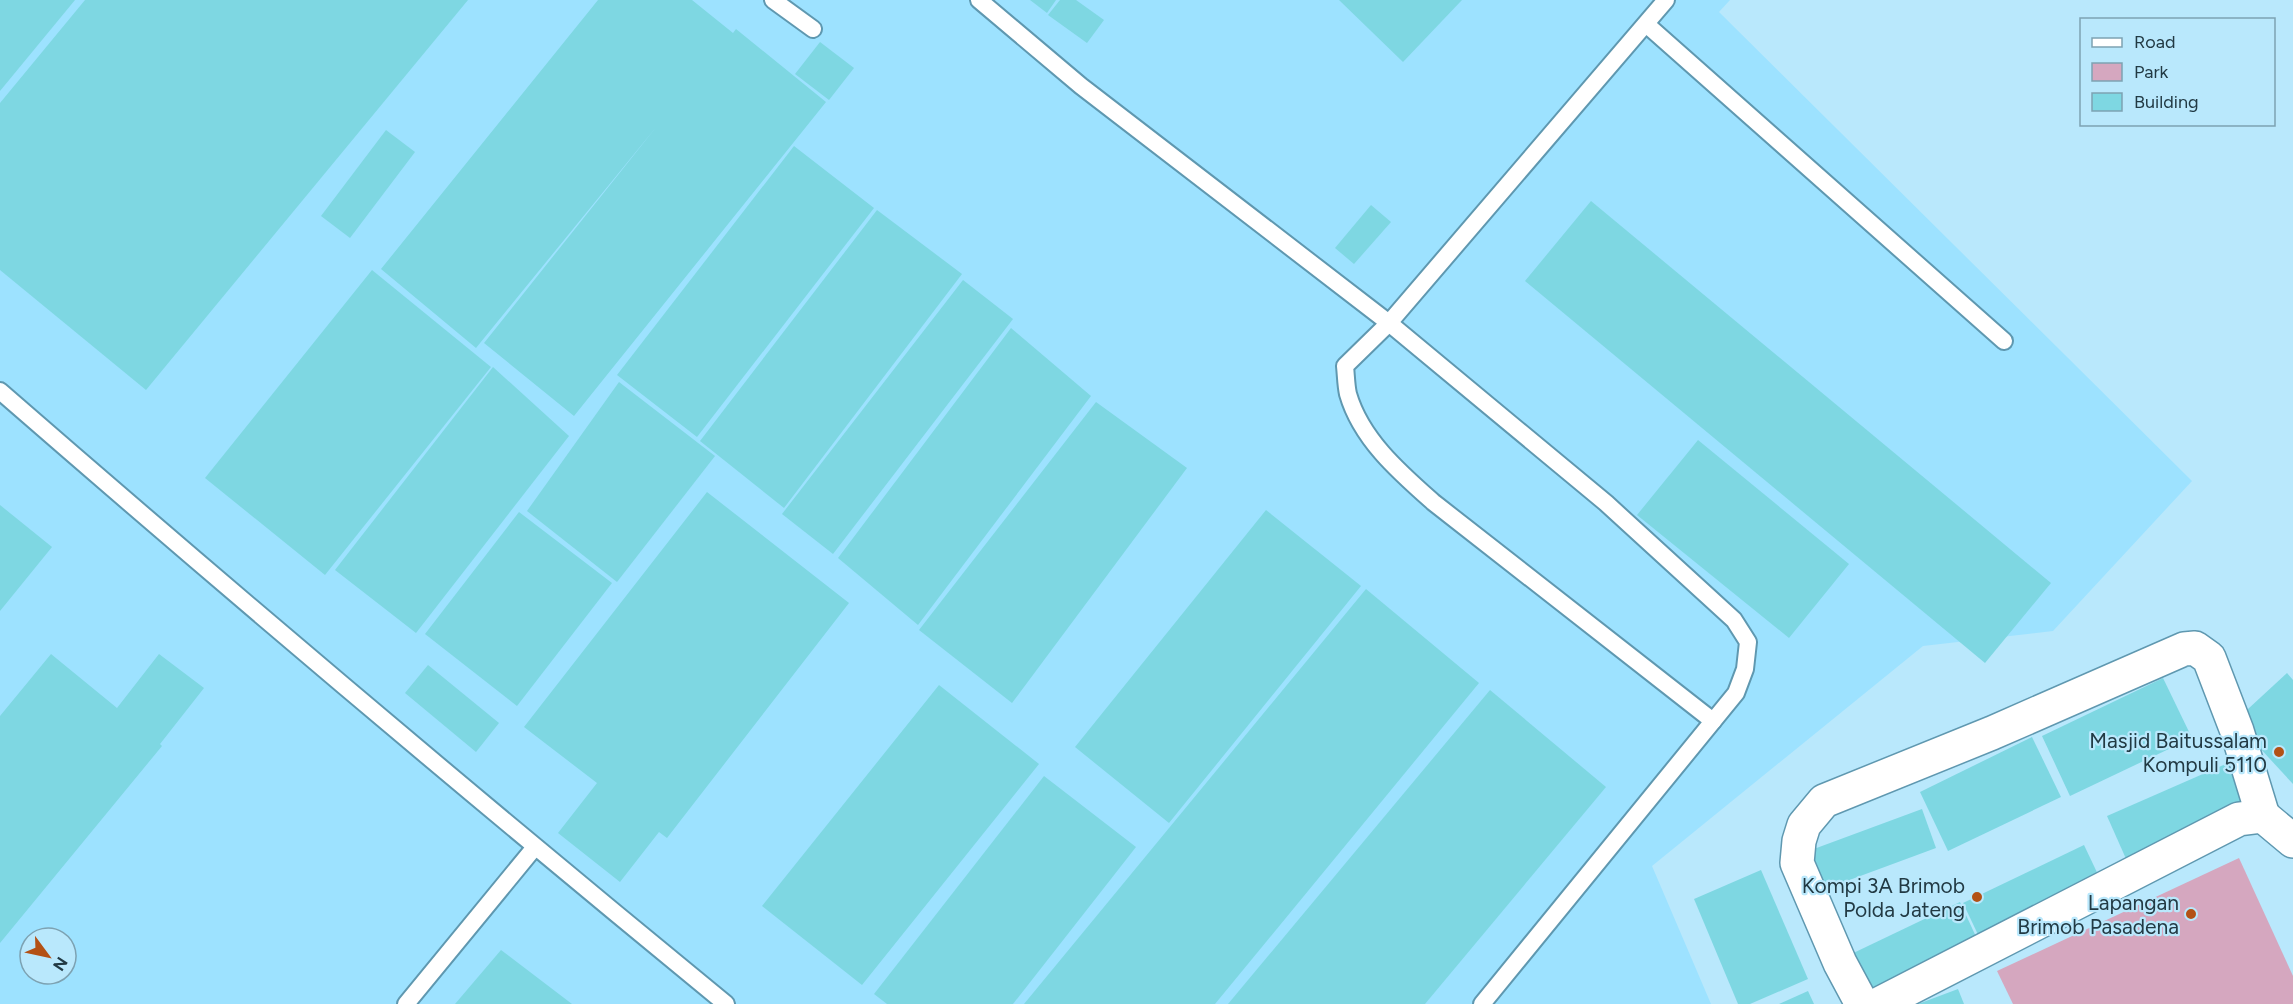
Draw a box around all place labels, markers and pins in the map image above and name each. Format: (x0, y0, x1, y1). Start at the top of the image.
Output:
place label: Masjid Baitussalam Kompuli 5110 (2089, 728, 2267, 777)
marker: Masjid Baitussalam Kompuli 5110 (2272, 745, 2286, 759)
place label: Kompi 3A Brimob Polda Jateng (1802, 873, 1965, 922)
marker: Kompi 3A Brimob Polda Jateng (1970, 890, 1984, 904)
place label: Lapangan Brimob Pasadena (2017, 890, 2179, 939)
marker: Lapangan Brimob Pasadena (2184, 907, 2198, 921)

